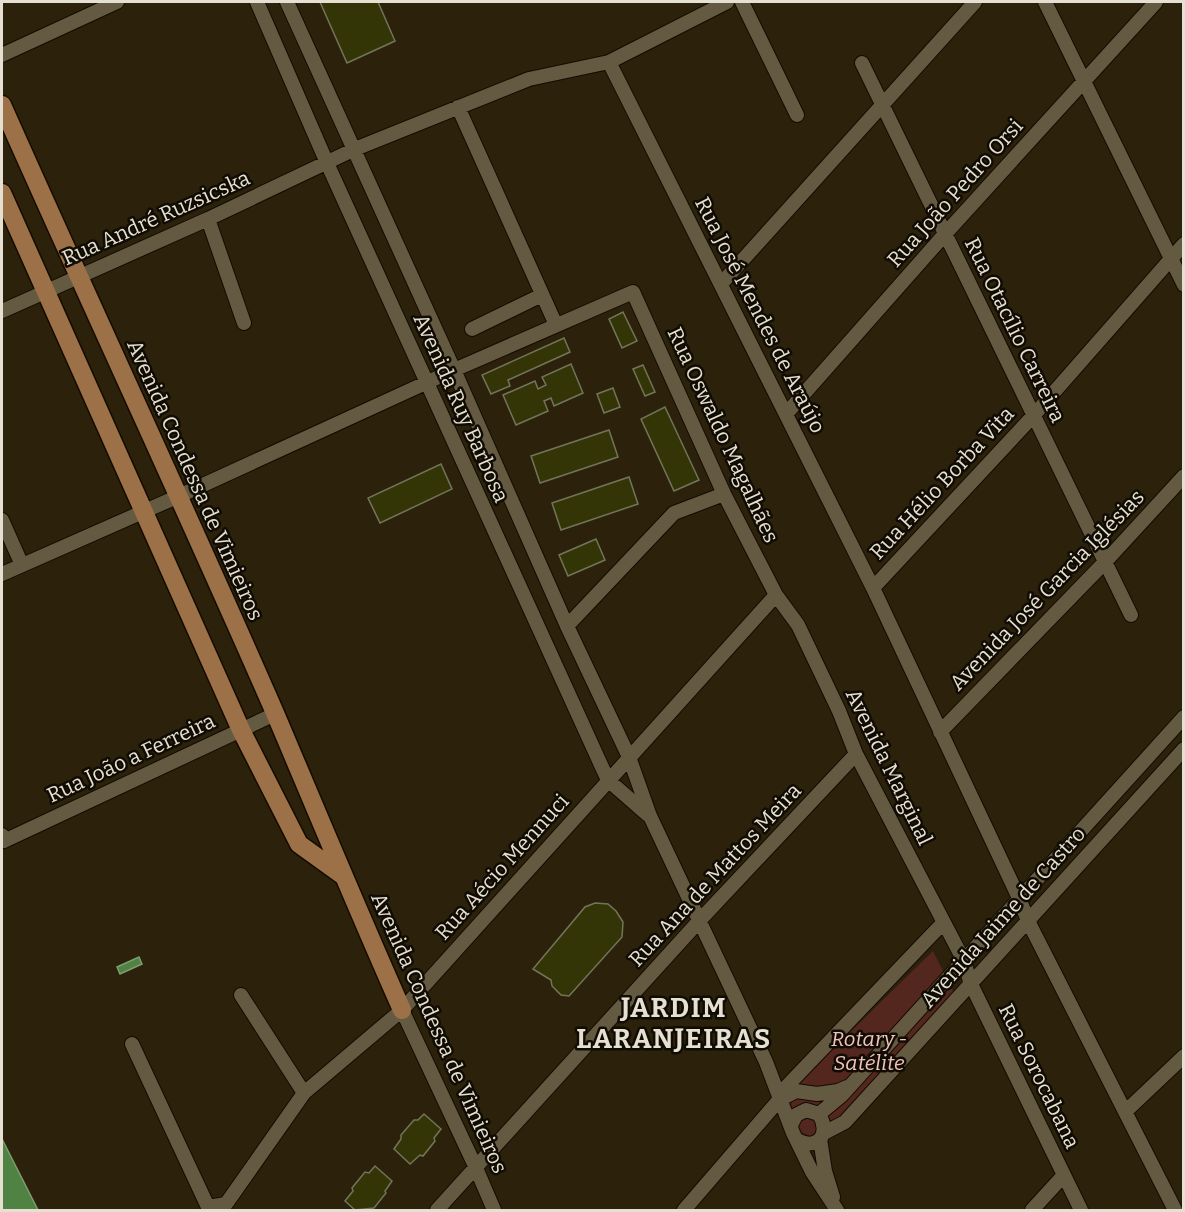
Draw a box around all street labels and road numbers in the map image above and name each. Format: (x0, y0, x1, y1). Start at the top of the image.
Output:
street label: Rua João Pedro Orsi (882, 114, 1028, 272)
street label: Rua André Ruzsicska (58, 165, 254, 271)
street label: Rua José Mendes de Araújo (689, 193, 831, 437)
street label: Rua Otacílio Carreira (959, 233, 1071, 427)
street label: Avenida Ruy Barbosa (408, 310, 515, 507)
street label: Rua Oswaldo Magalhães (662, 323, 784, 547)
street label: Avenida Condessa de Vimieiros (121, 336, 269, 624)
street label: Rua Hélio Borba Vita (864, 401, 1020, 565)
street label: Avenida José Garcia Iglésias (944, 484, 1150, 696)
street label: Avenida Marginal (840, 685, 938, 849)
street label: Rua João a Ferreira (43, 707, 220, 808)
street label: Rua Ana de Mattos Meira (623, 778, 807, 972)
street label: Rua Aécio Mennuci (430, 789, 574, 945)
street label: Avenida Jaime de Castro (915, 821, 1091, 1013)
street label: Avenida Condessa de Vimieiros (365, 889, 513, 1177)
street label: Rua Sorocabana (993, 999, 1085, 1153)

